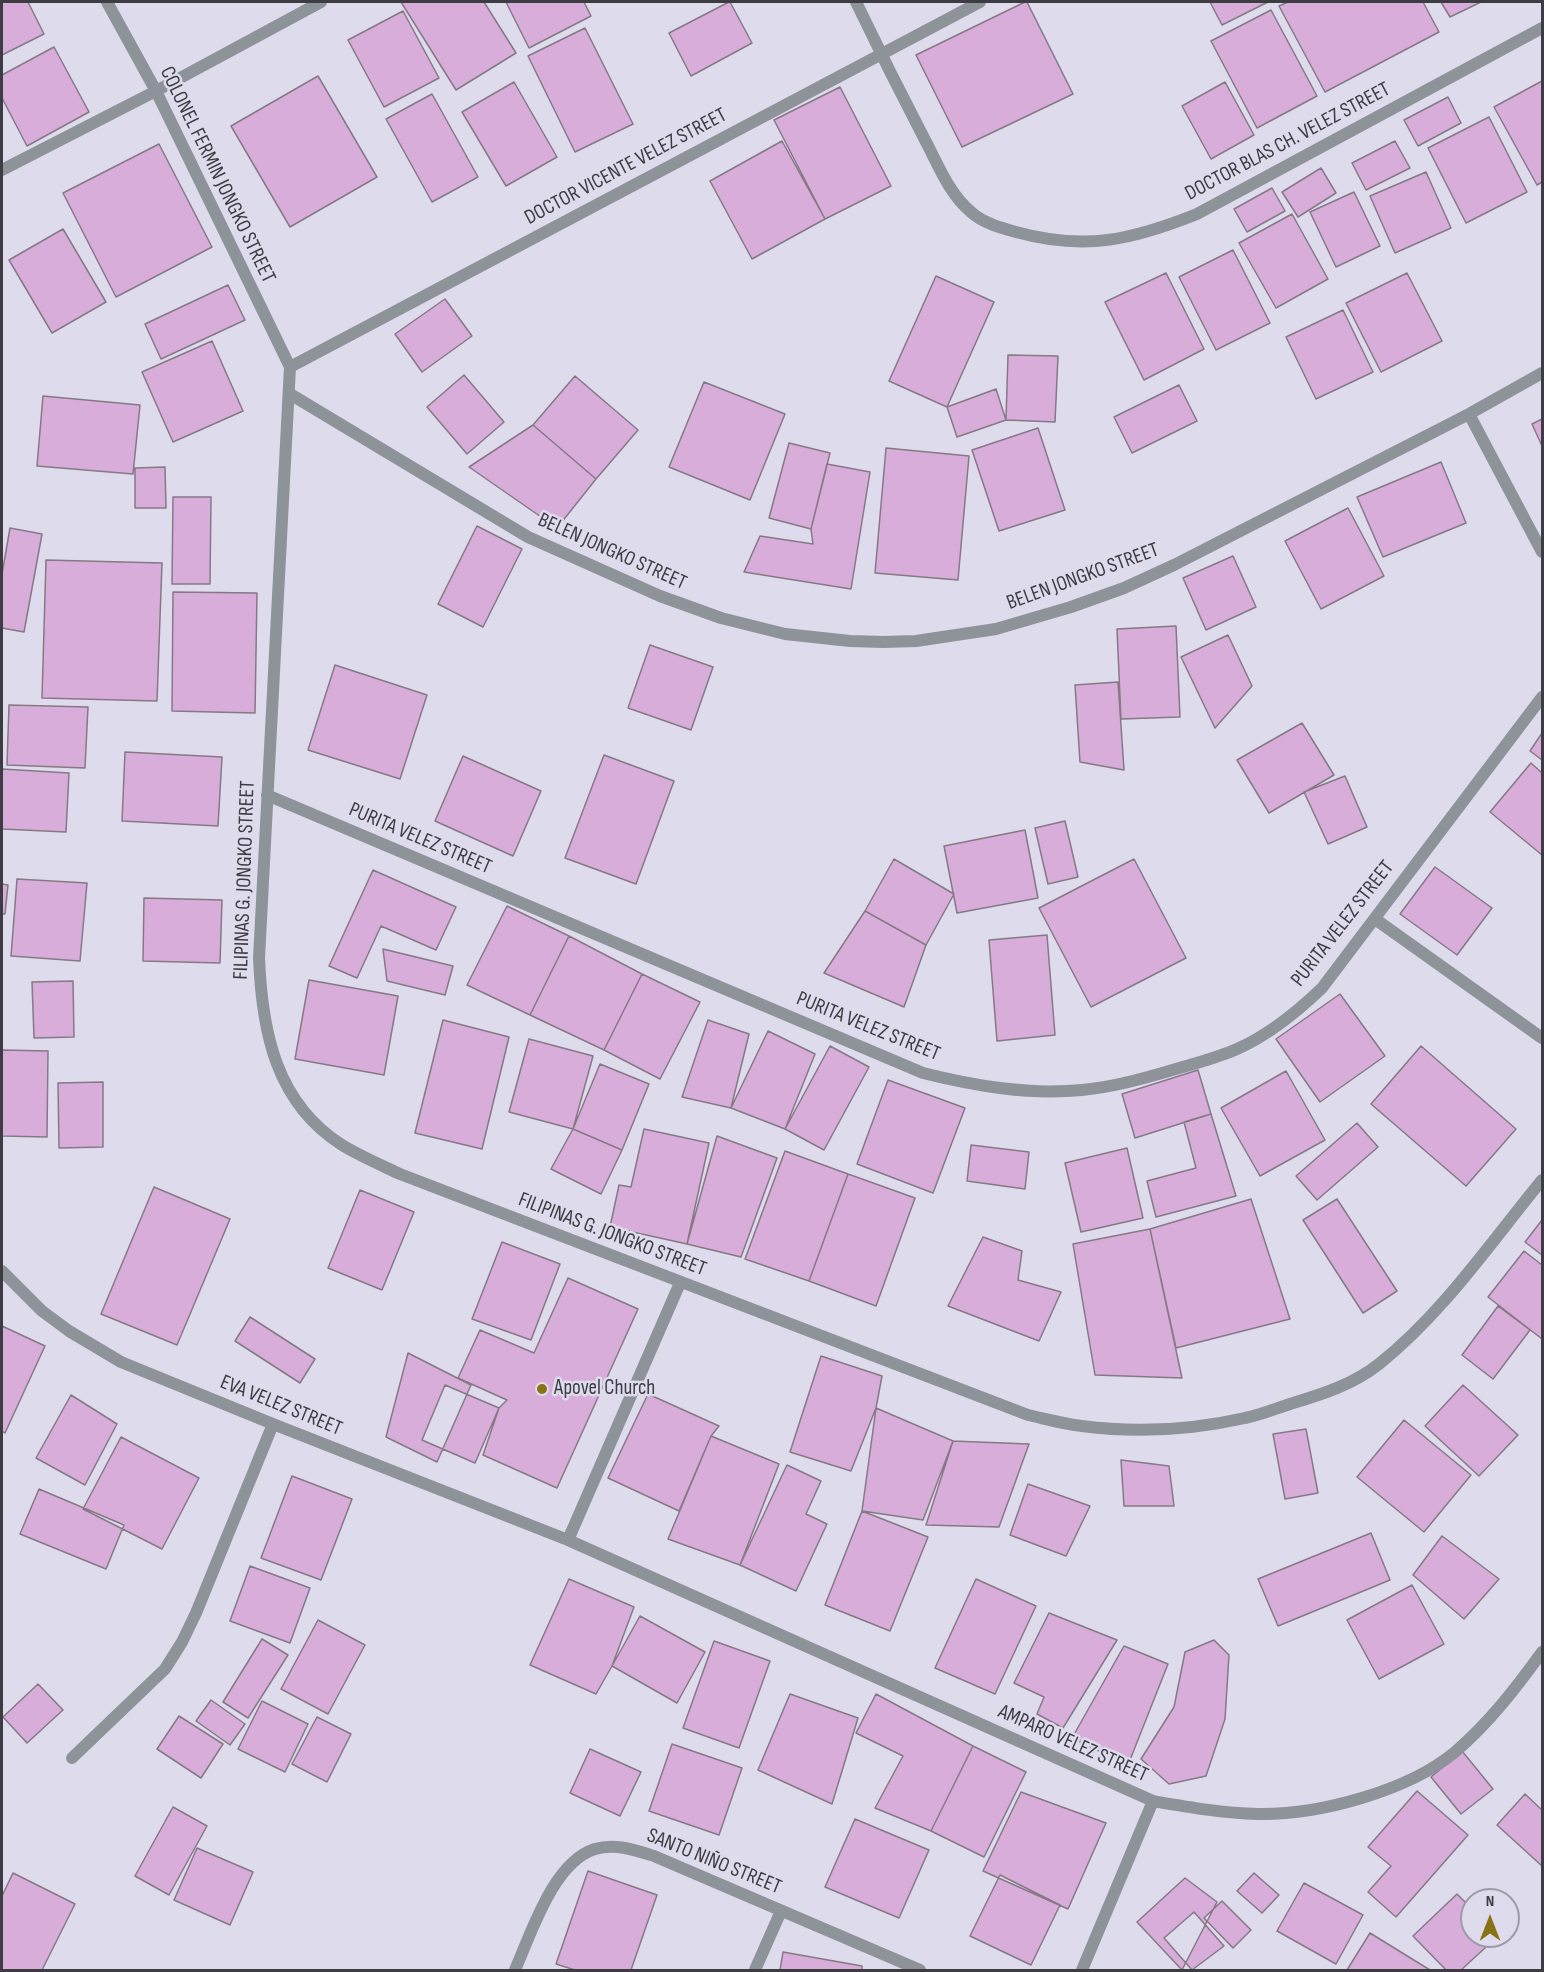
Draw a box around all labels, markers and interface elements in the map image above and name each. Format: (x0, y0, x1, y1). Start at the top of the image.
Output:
street label: COLONEL FERMIN JONGKO STREET (154, 63, 280, 287)
street label: DOCTOR BLAS CH. VELEZ STREET (1181, 77, 1395, 207)
street label: DOCTOR VICENTE VELEZ STREET (521, 103, 731, 231)
street label: BELEN JONGKO STREET (534, 508, 690, 596)
street label: BELEN JONGKO STREET (1003, 538, 1163, 616)
street label: FILIPINAS G. JONGKO STREET (229, 780, 261, 980)
street label: PURITA VELEZ STREET (345, 798, 495, 880)
street label: PURITA VELEZ STREET (1286, 856, 1400, 992)
street label: PURITA VELEZ STREET (793, 987, 943, 1067)
street label: FILIPINAS G. JONGKO STREET (515, 1188, 709, 1282)
street label: EVA VELEZ STREET (216, 1370, 346, 1442)
place label: Apovel Church (554, 1376, 655, 1402)
marker: Apovel Church (535, 1382, 549, 1396)
street label: AMPARO VELEZ STREET (994, 1700, 1152, 1788)
street label: SANTO NIÑO STREET (643, 1824, 785, 1900)
north arrow (1460, 1888, 1520, 1948)
text: N (1486, 1892, 1494, 1911)

